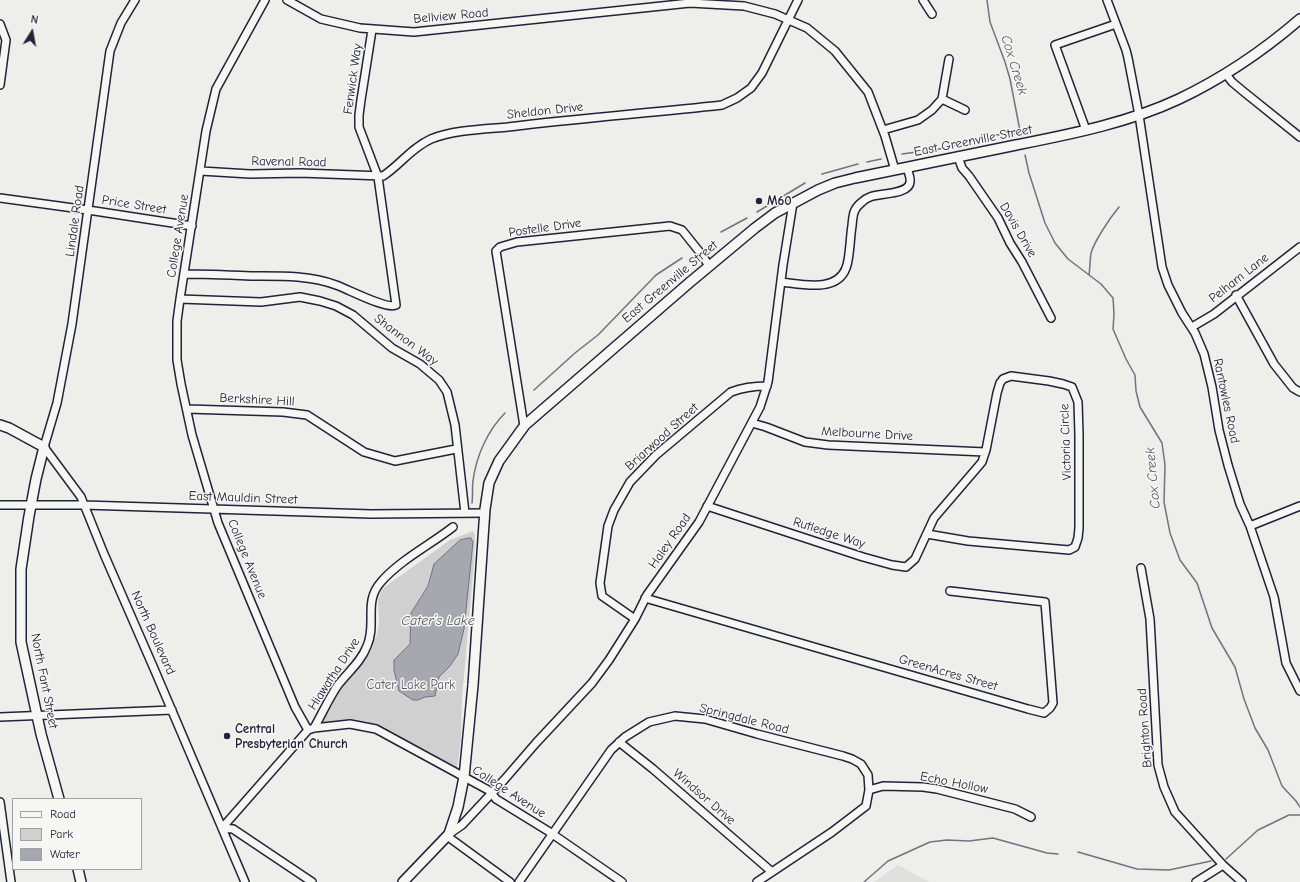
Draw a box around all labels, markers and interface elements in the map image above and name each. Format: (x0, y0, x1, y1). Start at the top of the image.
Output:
street label: Bellview Road (413, 5, 489, 27)
north arrow (12, 12, 52, 52)
text: N (30, 13, 39, 27)
water label: Cox Creek (997, 33, 1031, 97)
street label: Fenwick Way (340, 43, 366, 115)
street label: Sheldon Drive (506, 99, 584, 123)
street label: East Greenville Street (913, 122, 1033, 160)
street label: Ravenal Road (251, 154, 327, 170)
street label: Lindale Road (62, 184, 88, 258)
street label: Price Street (101, 192, 167, 218)
street label: College Avenue (164, 193, 192, 279)
place label: M60 (767, 193, 792, 209)
marker: M60 (754, 196, 764, 206)
street label: Davis Drive (996, 200, 1040, 260)
street label: Postelle Drive (508, 215, 582, 241)
street label: East Greenville Street (619, 237, 721, 327)
street label: Pelham Lane (1206, 250, 1272, 306)
street label: Shannon Way (371, 311, 441, 369)
street label: Rantowles Road (1209, 357, 1243, 445)
street label: Berkshire Hill (219, 390, 295, 410)
street label: Briarwood Street (622, 400, 702, 474)
street label: Victoria Circle (1057, 403, 1075, 481)
street label: Melbourne Drive (821, 424, 913, 444)
water label: Cox Creek (1142, 447, 1164, 509)
street label: East Mauldin Street (188, 488, 298, 508)
street label: Haley Road (645, 510, 695, 572)
street label: Rutledge Way (791, 514, 867, 552)
street label: College Avenue (224, 517, 270, 601)
street label: North Boulevard (128, 589, 178, 677)
water label: Cater’s Lake (401, 613, 475, 629)
street label: North Fant Street (27, 632, 61, 730)
street label: Hiawatha Drive (305, 635, 363, 713)
street label: GreenAcres Street (897, 651, 999, 695)
park label: Cater Lake Park (367, 677, 455, 693)
street label: Brighton Road (1134, 688, 1156, 768)
street label: Springdale Road (698, 700, 790, 738)
place label: Central Presbyterian Church (235, 721, 348, 752)
marker: Central Presbyterian Church (222, 731, 232, 741)
street label: College Avenue (469, 762, 549, 822)
street label: Windsor Drive (669, 766, 739, 828)
street label: Echo Hollow (919, 769, 989, 797)
legend (12, 798, 142, 870)
text: Road (50, 807, 76, 821)
text: Park (50, 827, 73, 841)
text: Water (50, 847, 80, 861)

